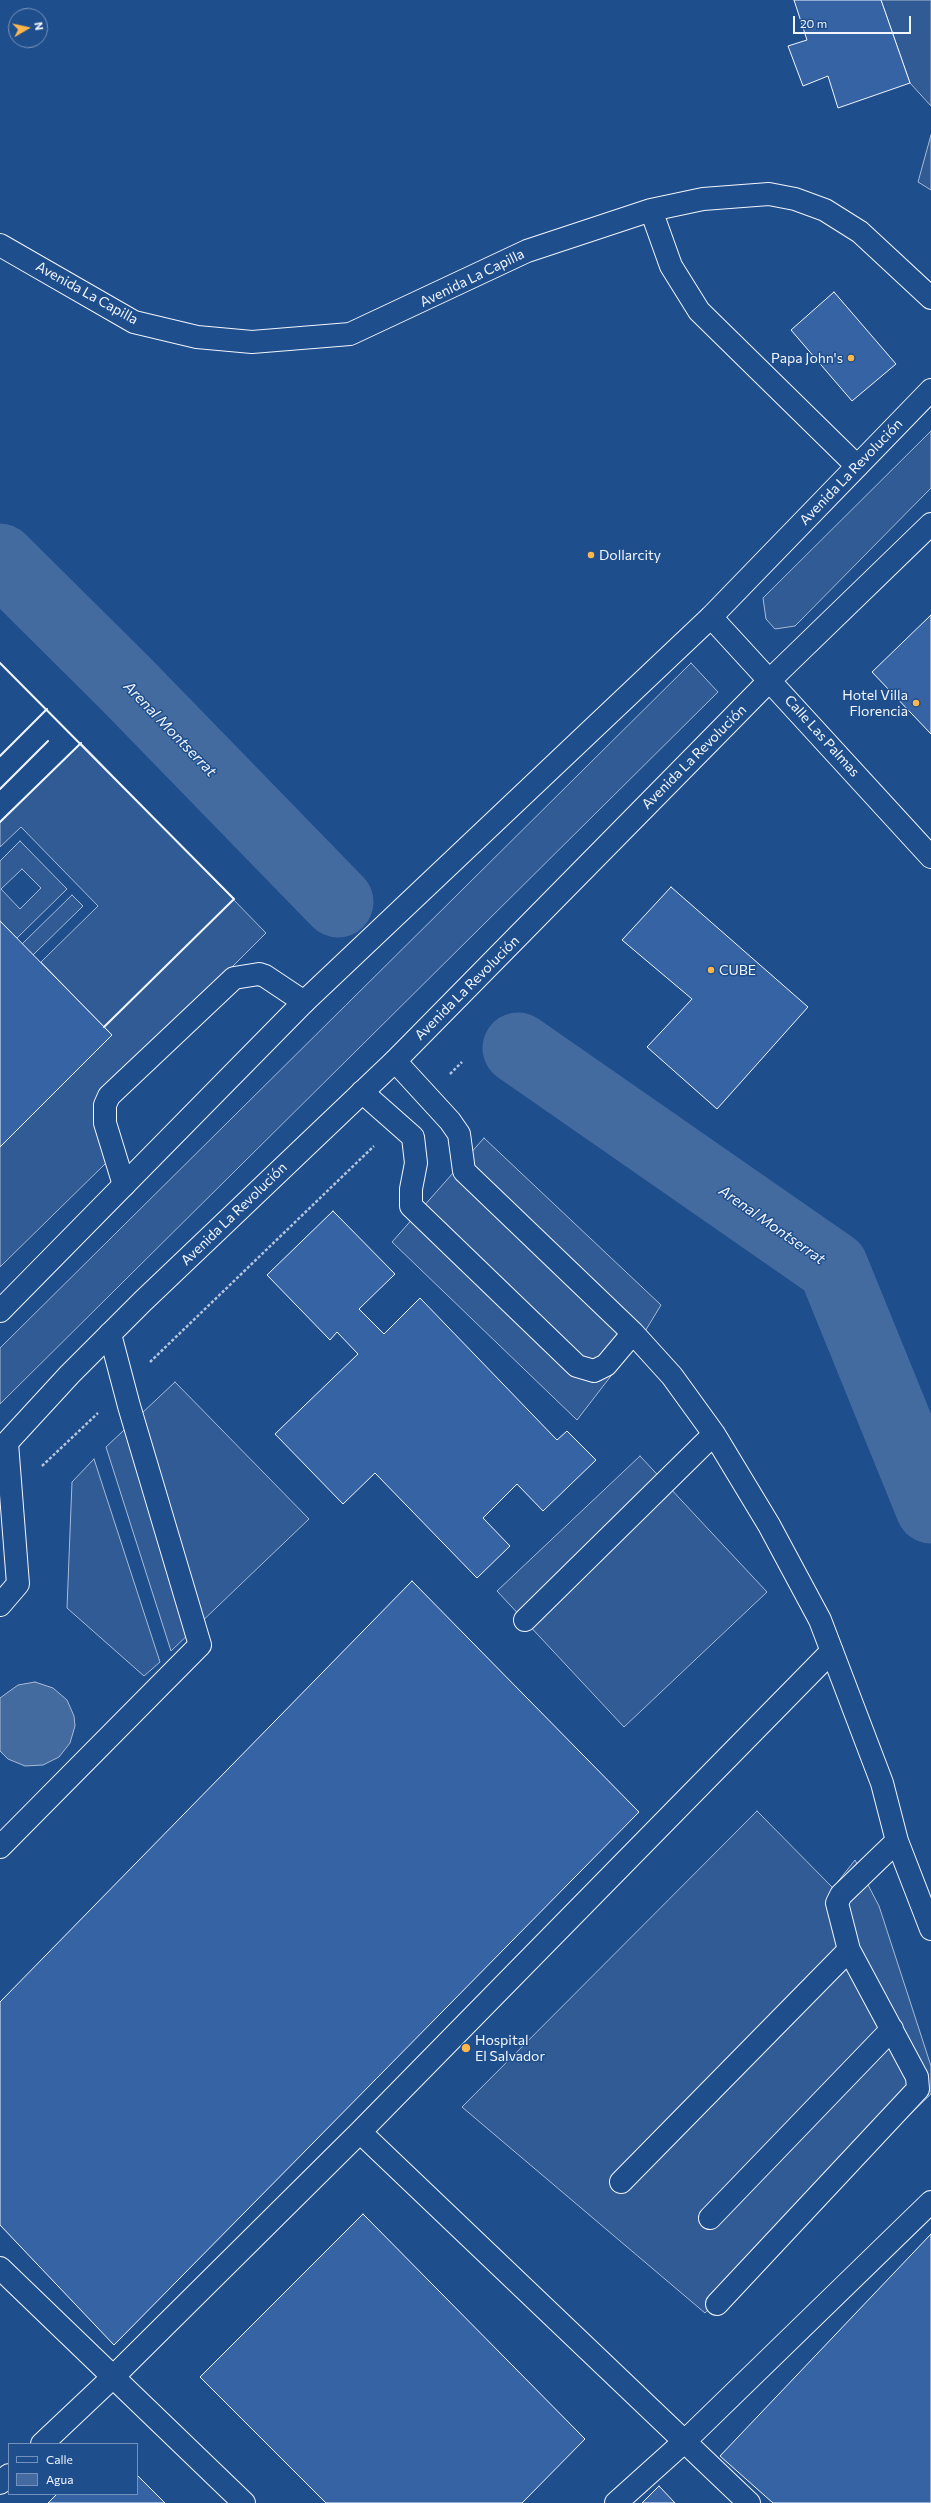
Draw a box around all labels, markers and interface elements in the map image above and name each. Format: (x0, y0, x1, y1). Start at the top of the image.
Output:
north arrow (8, 8, 48, 48)
scale bar (795, 8, 913, 34)
text: 20 m (800, 16, 827, 30)
text: N (32, 21, 46, 31)
street label: Avenida La Capilla (417, 245, 527, 311)
street label: Avenida La Capilla (33, 258, 141, 328)
place label: Papa John's (771, 350, 843, 366)
marker: Papa John's (846, 353, 856, 363)
street label: Avenida La Revolución (796, 415, 906, 529)
place label: Dollarcity (599, 547, 661, 563)
marker: Dollarcity (586, 550, 596, 560)
water label: Arenal Montserrat (120, 678, 220, 780)
place label: Hotel Villa Florencia (842, 687, 908, 720)
street label: Calle Las Palmas (781, 692, 863, 780)
marker: Hotel Villa Florencia (911, 698, 921, 708)
street label: Avenida La Revolución (638, 701, 750, 813)
street label: Avenida La Revolución (411, 932, 523, 1044)
place label: CUBE (719, 962, 756, 978)
marker: CUBE (706, 965, 716, 975)
street label: Avenida La Revolución (177, 1159, 291, 1269)
water label: Arenal Montserrat (715, 1182, 829, 1268)
place label: Hospital El Salvador (475, 2032, 545, 2064)
marker: Hospital El Salvador (460, 2042, 472, 2054)
legend (8, 2443, 138, 2495)
text: Calle (46, 2452, 73, 2466)
text: Agua (46, 2472, 74, 2486)

